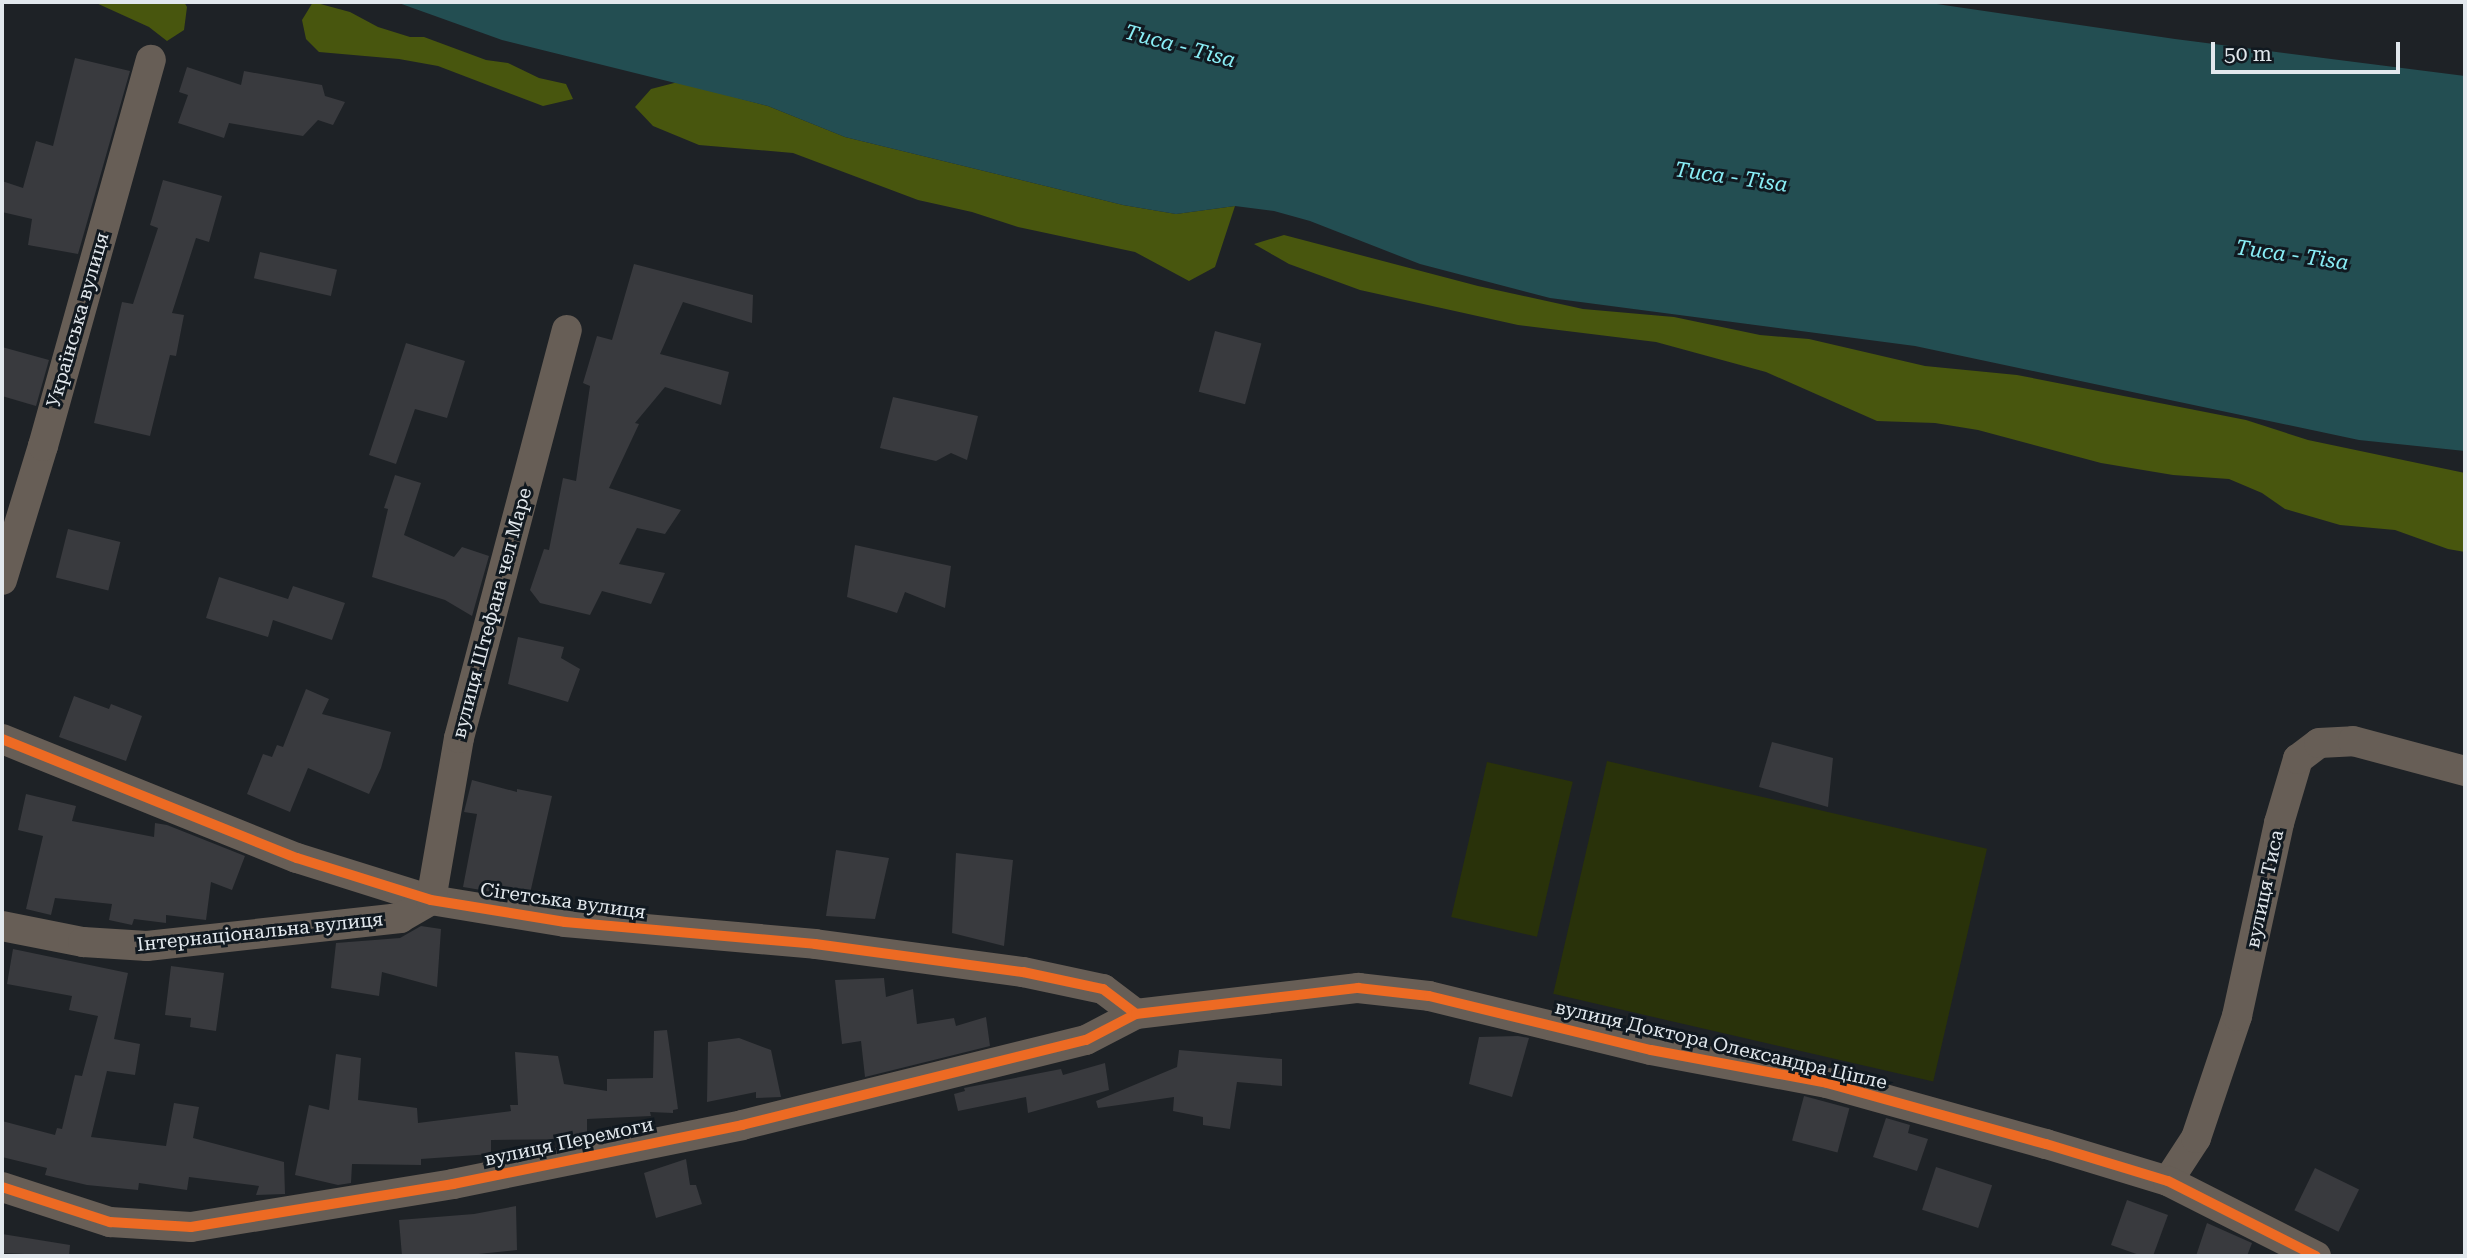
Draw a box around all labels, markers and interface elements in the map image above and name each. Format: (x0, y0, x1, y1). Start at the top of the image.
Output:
water label: Тиса - Tisa (1122, 19, 1238, 73)
scale bar (2215, 28, 2404, 72)
text: 50 m (2224, 42, 2272, 66)
water label: Тиса - Tisa (1673, 157, 1789, 197)
street label: Українська вулиця (42, 230, 114, 410)
water label: Тиса - Tisa (2234, 235, 2350, 275)
street label: вулиця Штефана чел Маре (448, 485, 536, 741)
street label: вулиця Тиса (2241, 828, 2289, 950)
street label: Сігетська вулиця (479, 878, 647, 924)
street label: Інтернаціональна вулиця (136, 908, 384, 956)
street label: вулиця Доктора Олександра Ціпле (1553, 996, 1889, 1094)
street label: вулиця Перемоги (482, 1113, 656, 1171)

